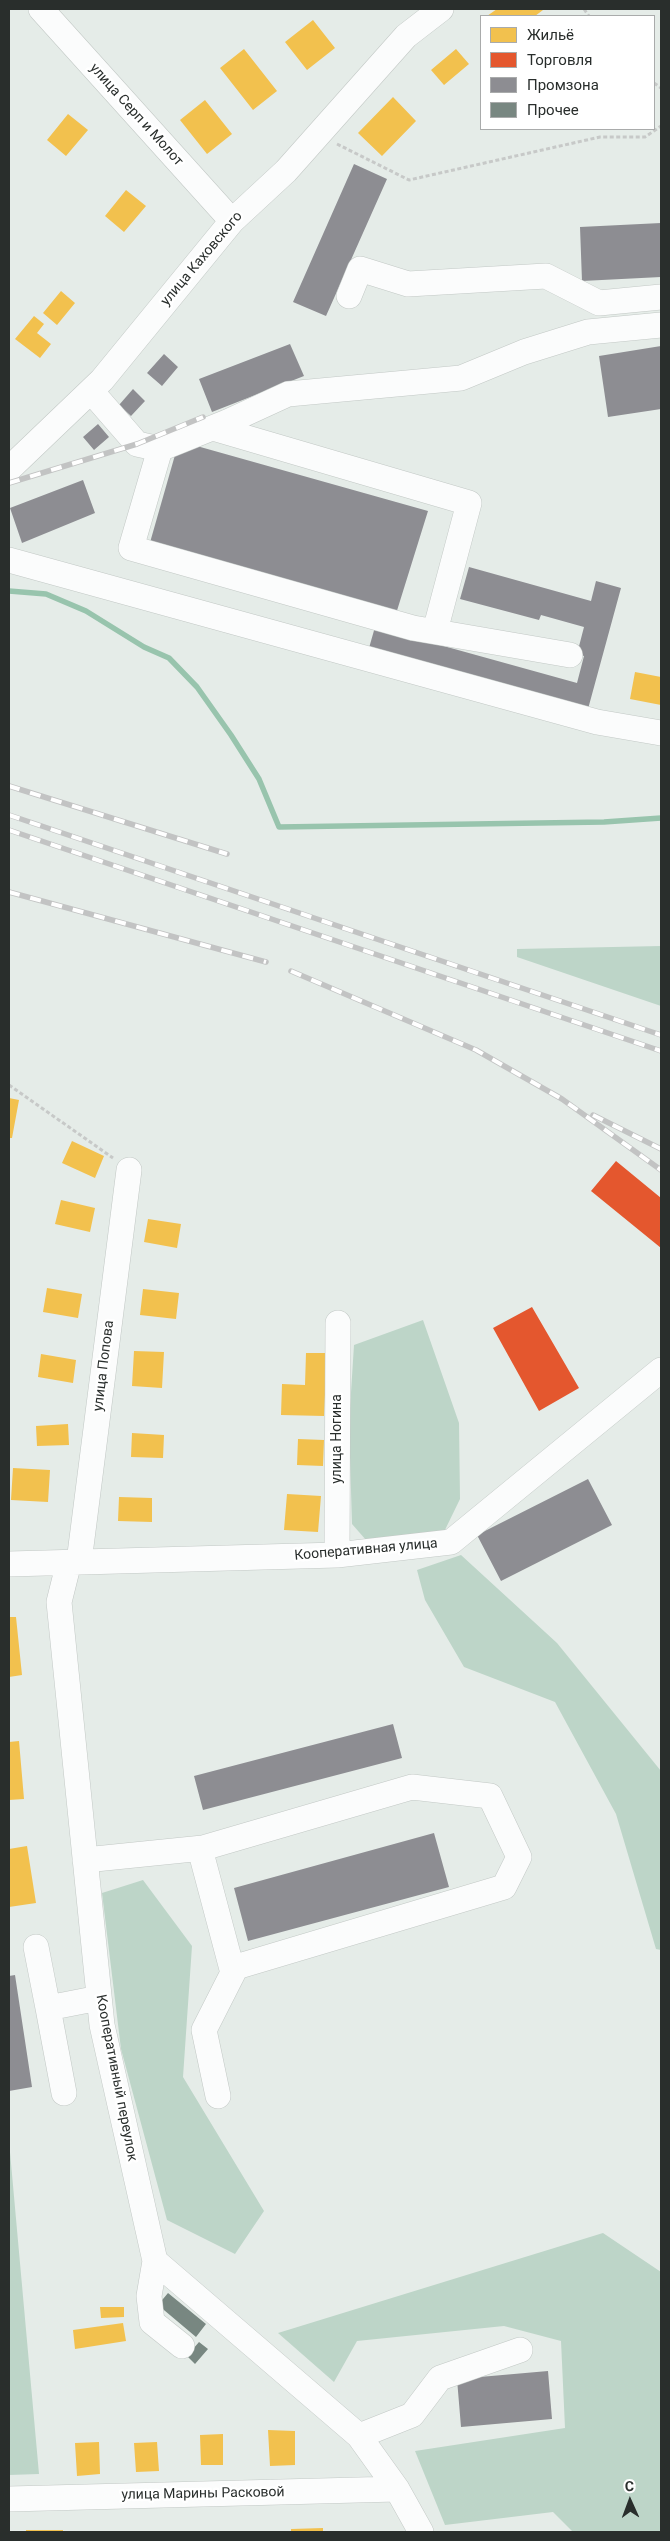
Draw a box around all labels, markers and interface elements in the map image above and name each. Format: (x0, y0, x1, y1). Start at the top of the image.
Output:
legend (480, 15, 655, 130)
text: Жильё (527, 26, 574, 44)
text: Торговля (527, 51, 592, 69)
street label: улица Серп и Молот (86, 60, 186, 170)
text: Промзона (527, 76, 599, 94)
text: Прочее (527, 101, 579, 119)
street label: улица Каховского (158, 208, 246, 310)
street label: улица Попова (90, 1320, 118, 1412)
street label: улица Ногина (329, 1394, 345, 1484)
street label: Кооперативная улица (294, 1535, 438, 1565)
street label: Кооперативный переулок (92, 1993, 140, 2163)
north arrow (605, 2476, 655, 2526)
text: С (625, 2478, 634, 2494)
street label: улица Марины Расковой (121, 2484, 285, 2504)

